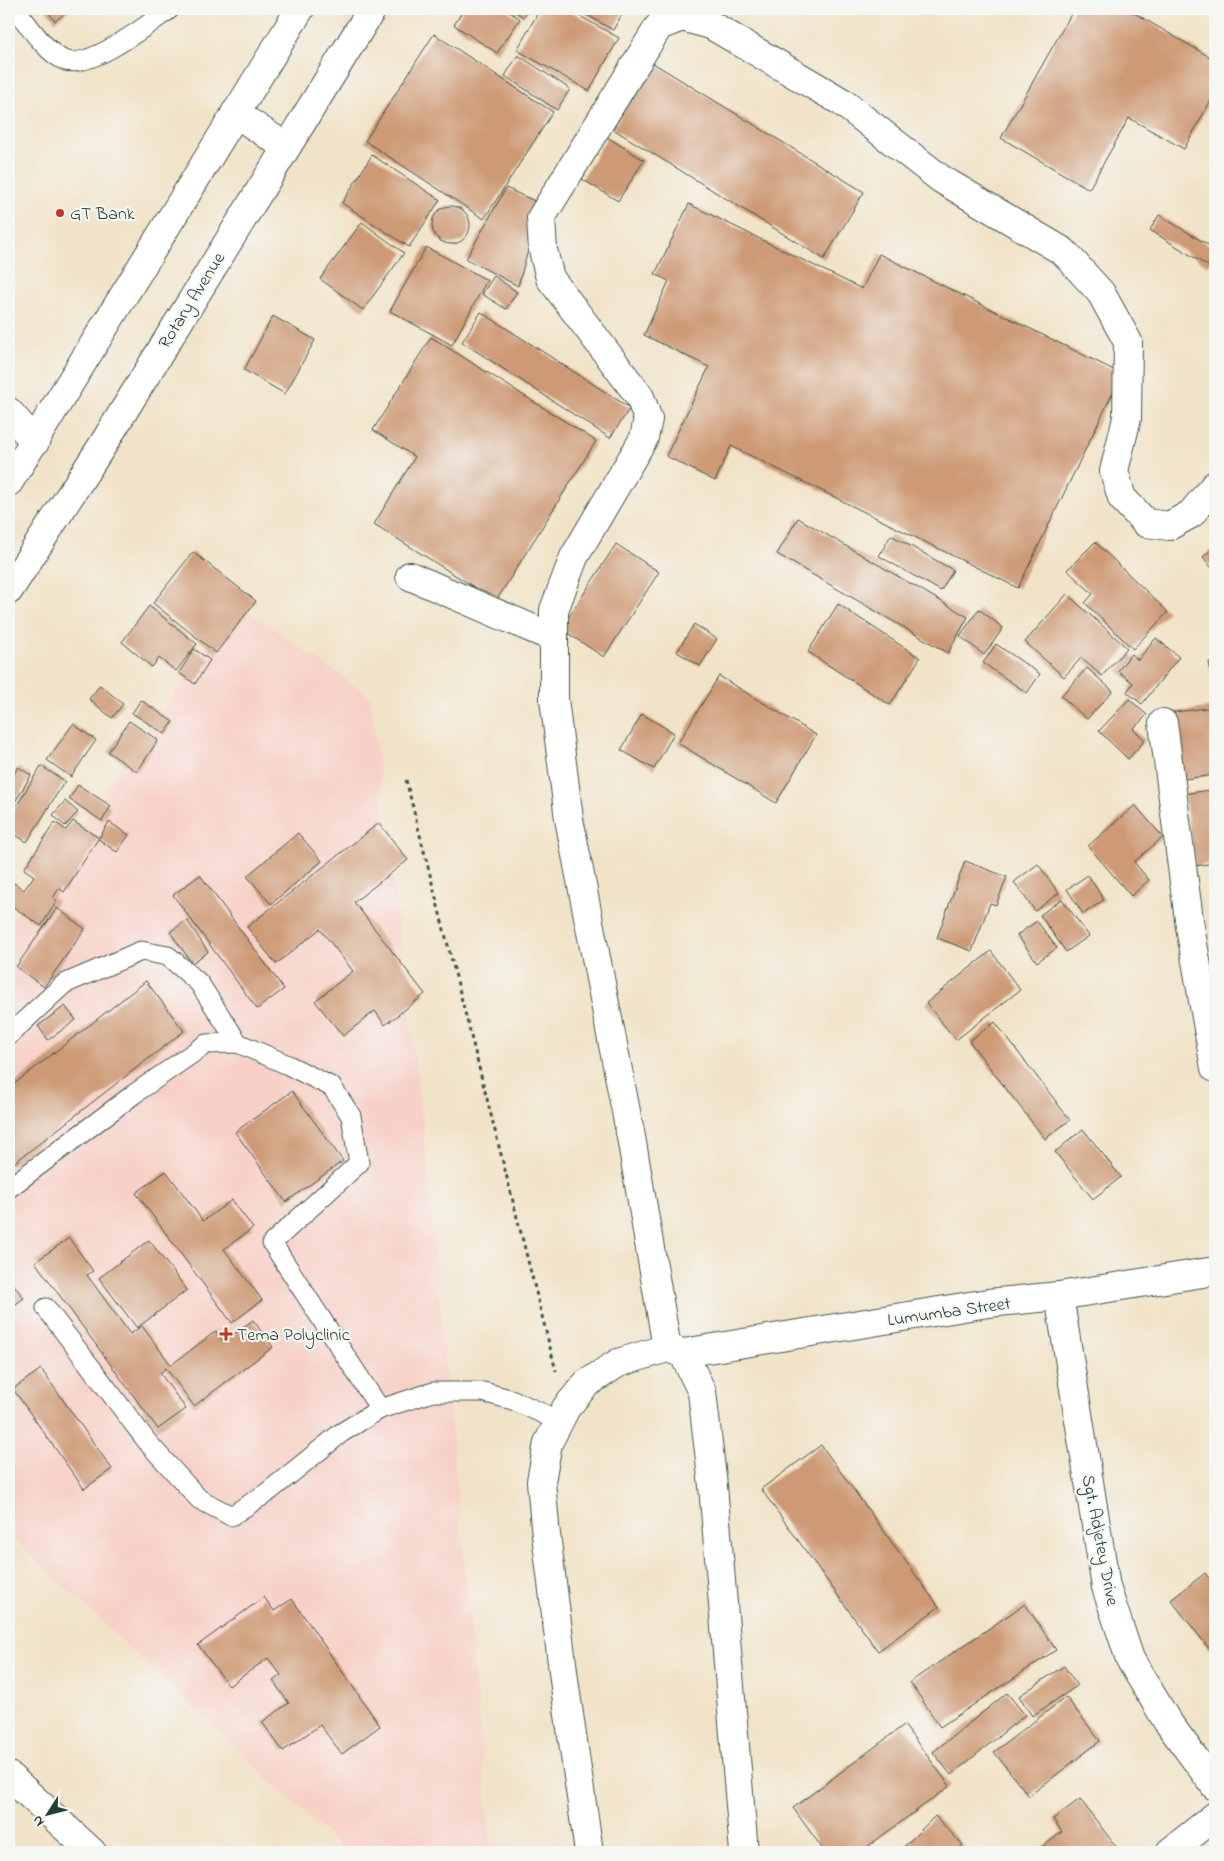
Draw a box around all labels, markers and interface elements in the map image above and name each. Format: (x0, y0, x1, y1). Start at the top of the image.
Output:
place label: GT Bank (70, 202, 135, 228)
marker: GT Bank (54, 207, 66, 219)
street label: Rotary Avenue (153, 247, 233, 354)
street label: Lumumba Street (886, 1291, 1013, 1334)
place label: Tema Polyclinic (237, 1323, 350, 1349)
marker: Tema Polyclinic (219, 1327, 233, 1341)
street label: Sgt. Adjetey Drive (1073, 1473, 1125, 1609)
north arrow (22, 1788, 72, 1838)
text: N (27, 1811, 50, 1831)

